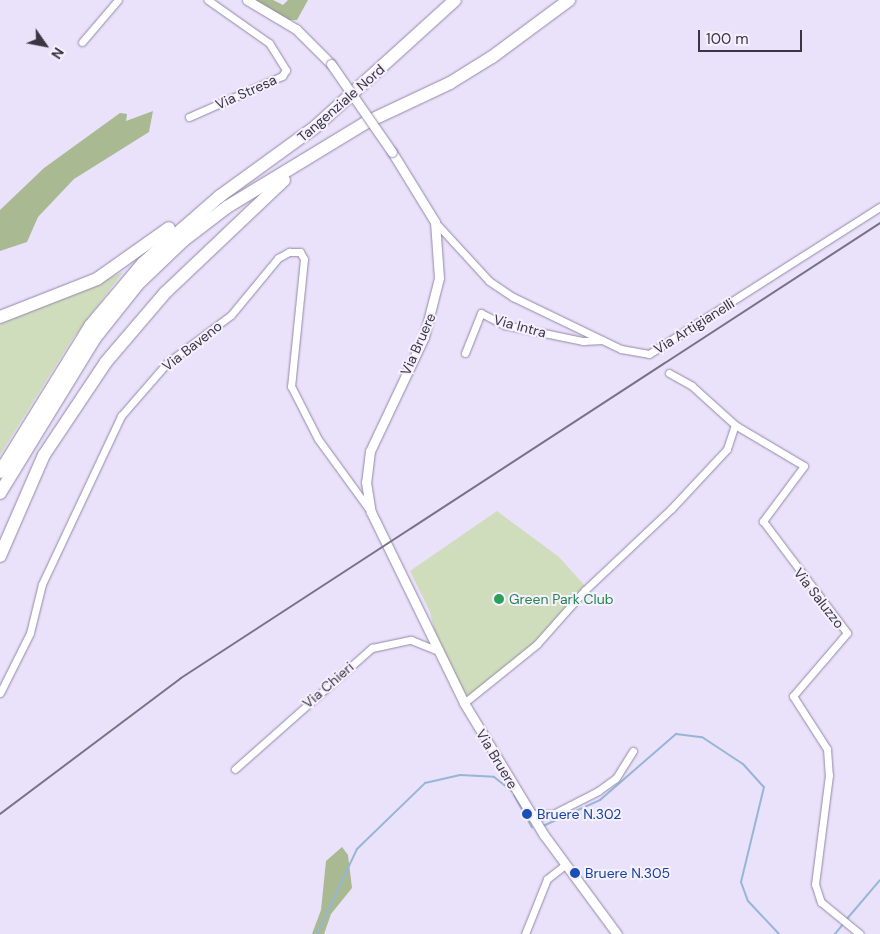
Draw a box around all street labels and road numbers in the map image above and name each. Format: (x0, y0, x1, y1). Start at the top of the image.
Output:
street label: Tangenziale Nord (294, 61, 388, 145)
street label: Via Stresa (213, 71, 279, 113)
street label: Via Artigianelli (651, 295, 737, 357)
street label: Via Bruere (397, 310, 439, 378)
street label: Via Intra (492, 311, 548, 341)
street label: Via Baveno (159, 317, 225, 375)
street label: Via Saluzzo (790, 564, 848, 632)
street label: Via Chieri (299, 658, 357, 712)
street label: Via Bruere (473, 726, 521, 792)

